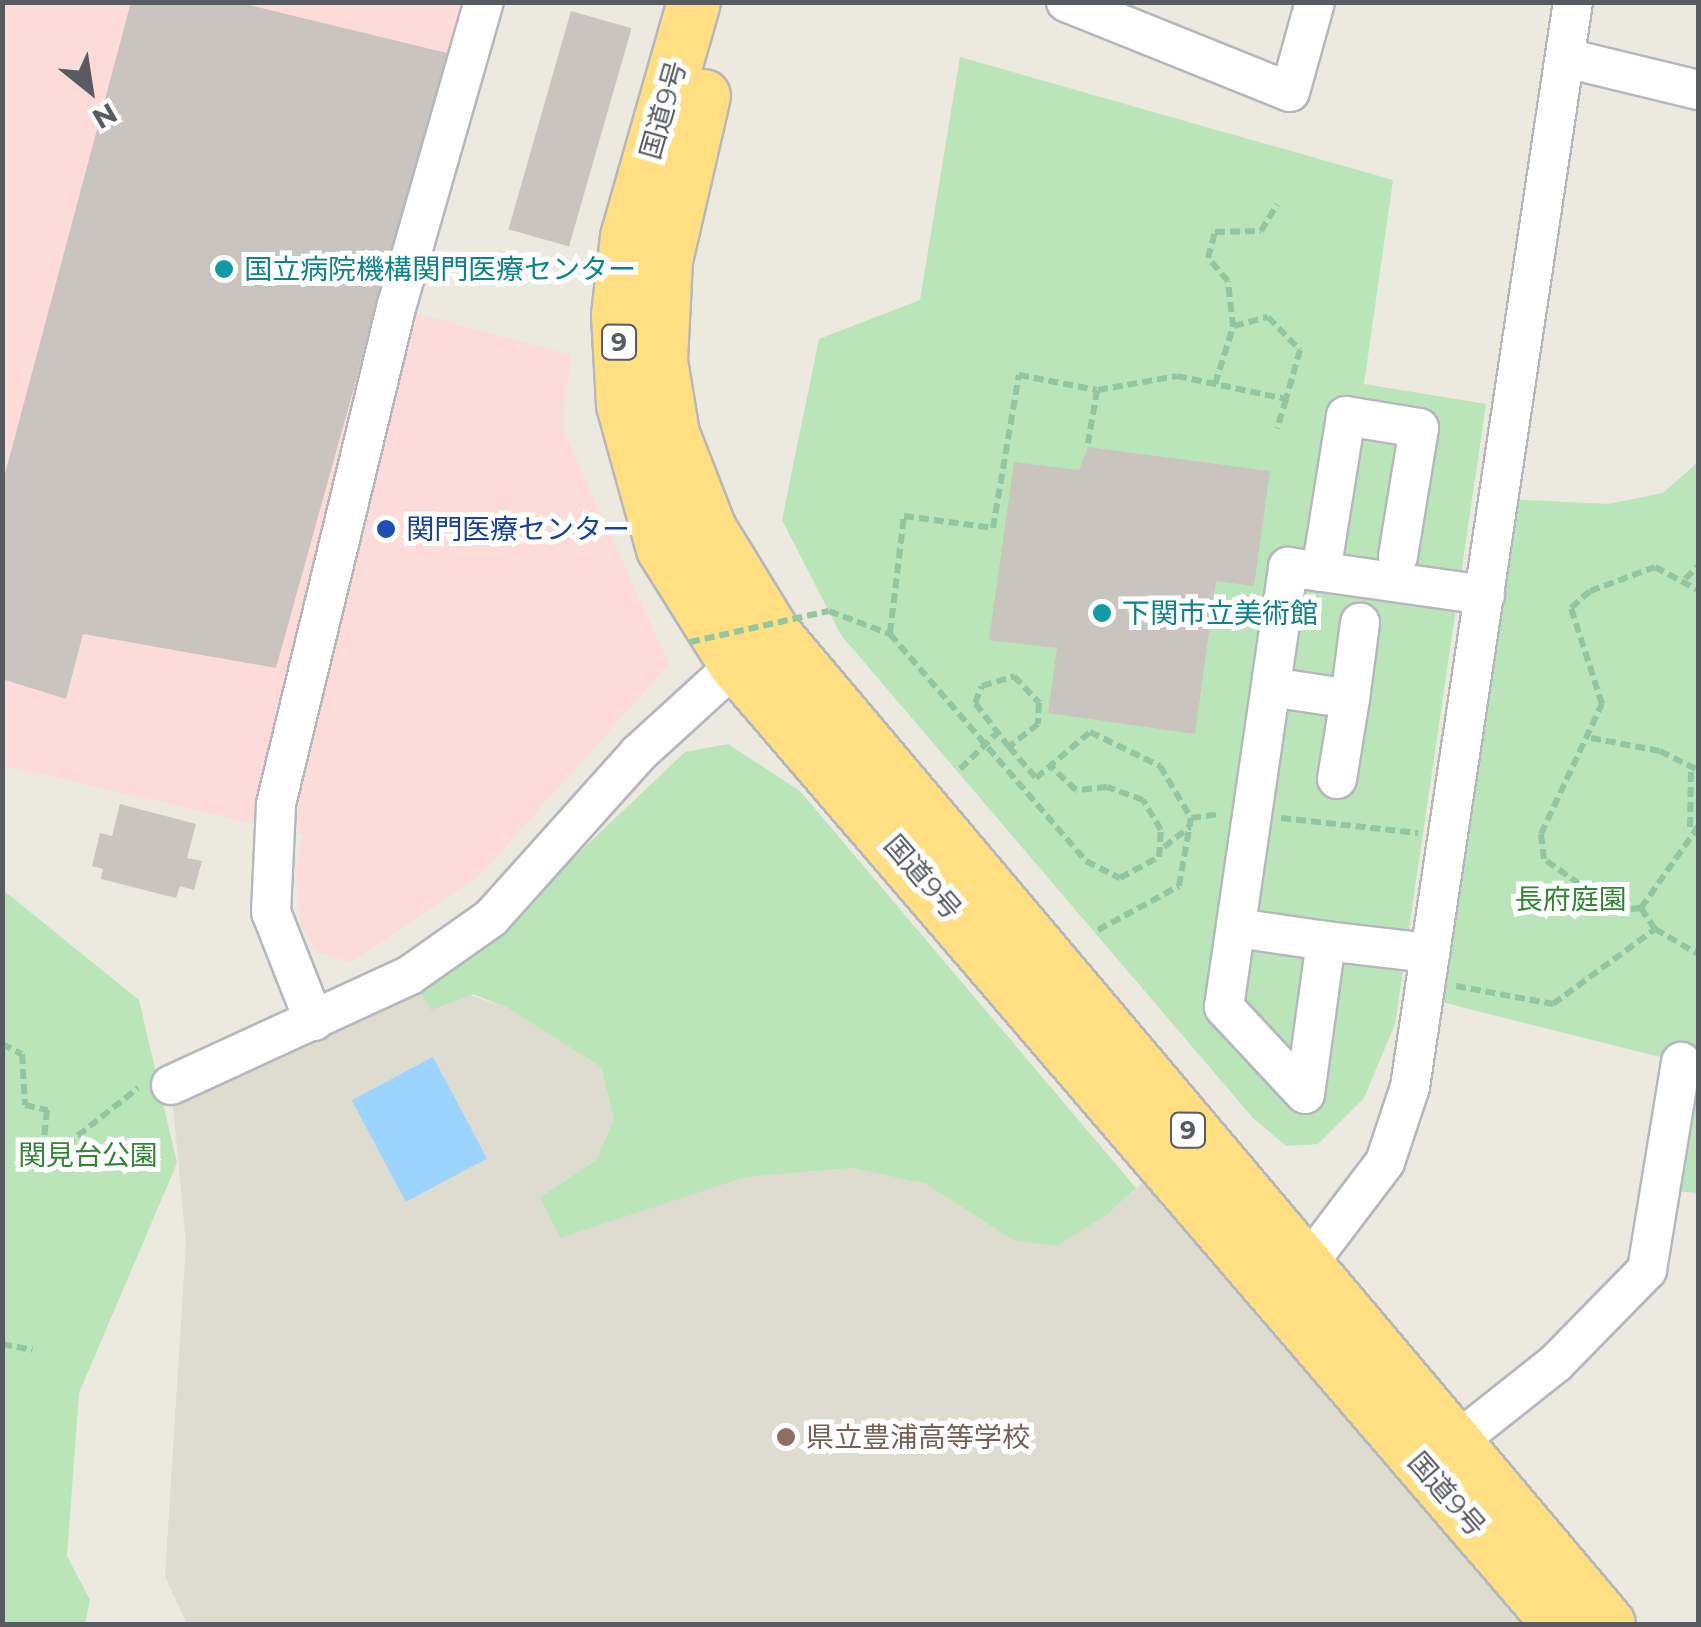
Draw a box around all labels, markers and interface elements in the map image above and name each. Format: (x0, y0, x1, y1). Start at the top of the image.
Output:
north arrow (40, 40, 140, 140)
street label: 国道9号 (633, 57, 693, 163)
text: N (87, 96, 123, 136)
place label: 国立病院機構関門医療センター (244, 252, 636, 286)
marker: 国立病院機構関門医療センター (213, 258, 235, 280)
road number: 9 (599, 322, 639, 362)
place label: 関門医療センター (406, 512, 630, 546)
marker: 関門医療センター (375, 518, 397, 540)
place label: 下関市立美術館 (1122, 596, 1318, 630)
marker: 下関市立美術館 (1091, 602, 1113, 624)
street label: 国道9号 (877, 828, 969, 926)
park label: 長府庭園 (1515, 882, 1627, 916)
road number: 9 (1168, 1110, 1208, 1150)
park label: 関見台公園 (18, 1138, 158, 1172)
place label: 県立豊浦高等学校 (806, 1420, 1030, 1454)
marker: 県立豊浦高等学校 (775, 1426, 797, 1448)
street label: 国道9号 (1401, 1445, 1493, 1543)

